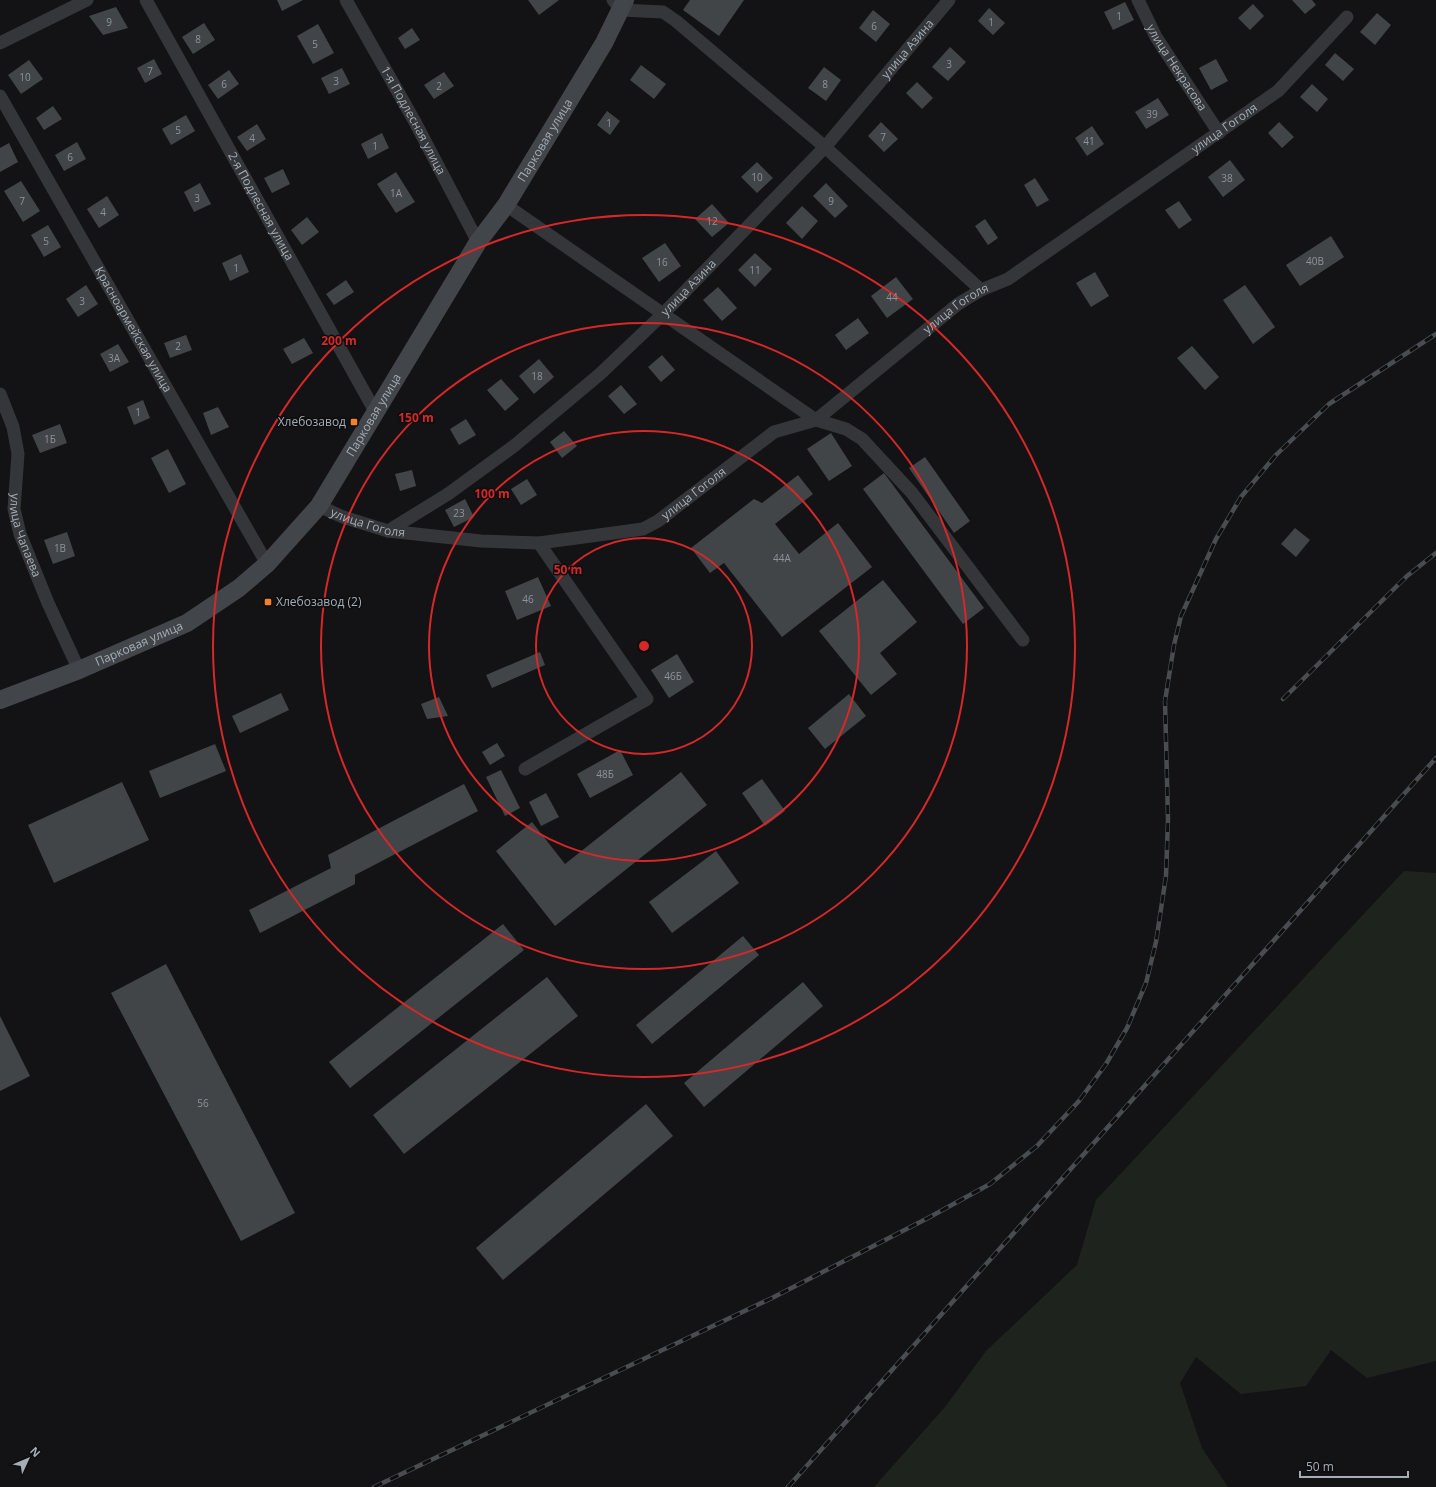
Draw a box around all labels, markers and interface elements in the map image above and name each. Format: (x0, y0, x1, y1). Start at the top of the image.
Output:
house number: 1 (1116, 9, 1122, 23)
house number: 9 (106, 15, 112, 29)
street label: улица Азина (877, 15, 937, 82)
house number: 1 (988, 15, 994, 29)
house number: 6 (871, 19, 877, 33)
street label: улица Некрасова (1143, 21, 1211, 114)
house number: 8 (195, 32, 201, 46)
house number: 5 (312, 37, 318, 51)
house number: 3 (946, 57, 952, 71)
street label: 1-я Подлесная улица (377, 63, 450, 178)
house number: 7 (147, 64, 153, 78)
house number: 10 (19, 70, 31, 84)
house number: 3 (333, 74, 339, 88)
house number: 6 (221, 77, 227, 91)
house number: 8 (822, 77, 828, 91)
house number: 2 (436, 79, 442, 93)
street label: Парковая улица (513, 95, 576, 185)
street label: улица Гоголя (1188, 99, 1261, 157)
house number: 39 (1146, 107, 1158, 121)
house number: 1 (606, 116, 612, 130)
house number: 5 (175, 123, 181, 137)
house number: 7 (880, 130, 886, 144)
house number: 4 (249, 131, 255, 145)
house number: 41 (1083, 134, 1095, 148)
house number: 1 (372, 139, 378, 153)
street label: 2-я Подлесная улица (224, 149, 298, 263)
house number: 6 (67, 150, 73, 164)
house number: 10 (751, 170, 763, 184)
house number: 38 (1221, 171, 1233, 185)
house number: 1А (390, 186, 403, 200)
house number: 3 (194, 191, 200, 205)
house number: 7 (19, 194, 25, 208)
house number: 9 (828, 194, 834, 208)
house number: 4 (100, 205, 106, 219)
house number: 12 (706, 214, 718, 228)
house number: 5 (43, 234, 49, 248)
house number: 40В (1306, 254, 1324, 268)
house number: 16 (656, 255, 668, 269)
street label: улица Азина (657, 255, 720, 319)
house number: 1 (233, 261, 239, 275)
street label: Красноармейская улица (91, 263, 176, 395)
house number: 11 (749, 263, 761, 277)
street label: улица Гоголя (919, 279, 991, 337)
house number: 44 (886, 290, 898, 304)
house number: 3 (79, 294, 85, 308)
text: 200 m (321, 332, 357, 349)
house number: 2 (175, 339, 181, 353)
house number: 3А (108, 351, 121, 365)
house number: 18 (531, 369, 543, 383)
street label: Парковая улица (342, 370, 405, 459)
house number: 1 (135, 405, 141, 419)
text: 150 m (398, 409, 434, 426)
place label: Хлебозавод (278, 413, 346, 430)
marker: Хлебозавод (349, 417, 359, 427)
house number: 1Б (44, 432, 56, 446)
street label: улица Гоголя (658, 463, 729, 523)
text: 100 m (474, 485, 510, 502)
street label: улица Чапаева (6, 493, 46, 580)
street label: улица Гоголя (328, 503, 406, 541)
house number: 23 (453, 506, 465, 520)
house number: 1В (54, 541, 66, 555)
house number: 44А (773, 551, 792, 565)
text: 50 m (554, 561, 582, 578)
house number: 46 (522, 592, 534, 606)
place label: Хлебозавод (2) (276, 593, 362, 610)
marker: Хлебозавод (2) (263, 597, 273, 607)
street label: Парковая улица (92, 617, 185, 670)
centre of rings (637, 639, 651, 653)
house number: 46Б (664, 669, 682, 683)
house number: 48Б (596, 767, 614, 781)
house number: 56 (197, 1096, 209, 1110)
north arrow (8, 1439, 48, 1479)
text: N (27, 1443, 44, 1460)
scale bar (1300, 1453, 1408, 1479)
text: 50 m (1306, 1458, 1334, 1475)

